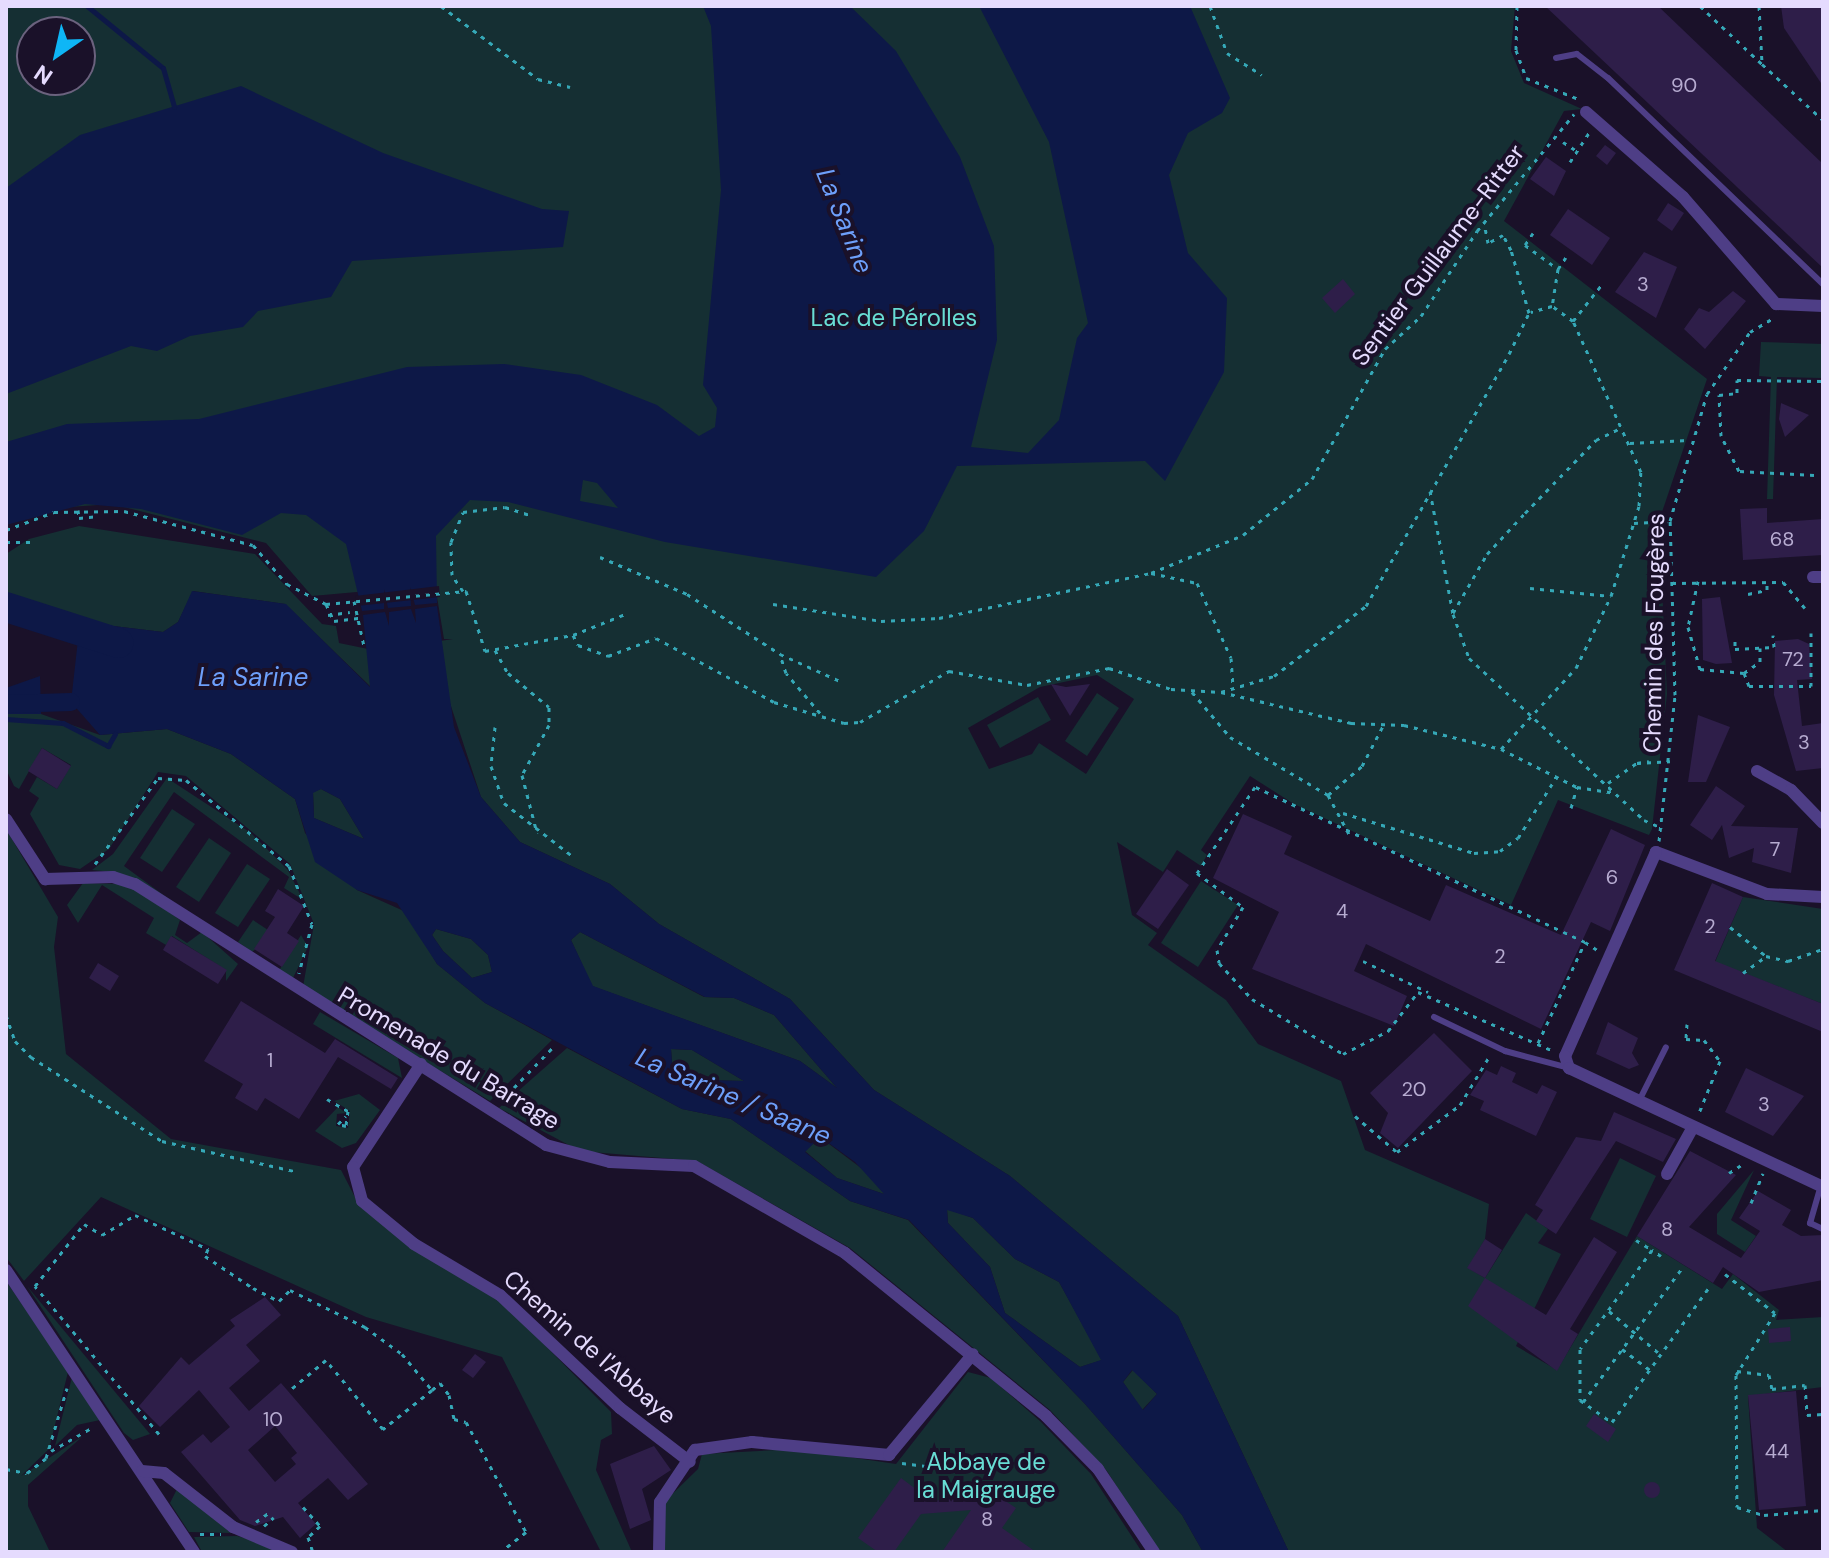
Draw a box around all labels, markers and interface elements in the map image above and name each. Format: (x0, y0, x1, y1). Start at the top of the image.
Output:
north arrow (16, 16, 96, 96)
text: N (29, 58, 58, 91)
house number: 90 (1671, 73, 1697, 97)
street label: Sentier Guillaume-Ritter (1345, 139, 1531, 371)
water label: La Sarine (809, 164, 879, 278)
house number: 3 (1637, 272, 1649, 296)
park label: Lac de Pérolles (811, 304, 977, 332)
street label: Chemin des Fougères (1638, 513, 1670, 753)
house number: 68 (1770, 527, 1794, 551)
house number: 72 (1782, 647, 1804, 671)
water label: La Sarine (198, 662, 308, 694)
house number: 3 (1798, 730, 1810, 754)
house number: 7 (1770, 837, 1780, 861)
house number: 6 (1606, 865, 1618, 889)
house number: 4 (1336, 899, 1348, 923)
house number: 2 (1704, 914, 1716, 938)
house number: 2 (1494, 944, 1506, 968)
street label: Promenade du Barrage (333, 980, 565, 1136)
water label: La Sarine / Saane (631, 1042, 835, 1152)
house number: 1 (267, 1048, 273, 1072)
house number: 20 (1402, 1077, 1426, 1101)
house number: 3 (1758, 1092, 1770, 1116)
house number: 8 (1661, 1217, 1673, 1241)
street label: Chemin de l'Abbaye (498, 1264, 682, 1430)
house number: 10 (263, 1407, 283, 1431)
house number: 44 (1765, 1439, 1789, 1463)
park label: Abbaye de la Maigrauge (916, 1448, 1056, 1504)
house number: 8 (981, 1507, 993, 1531)

